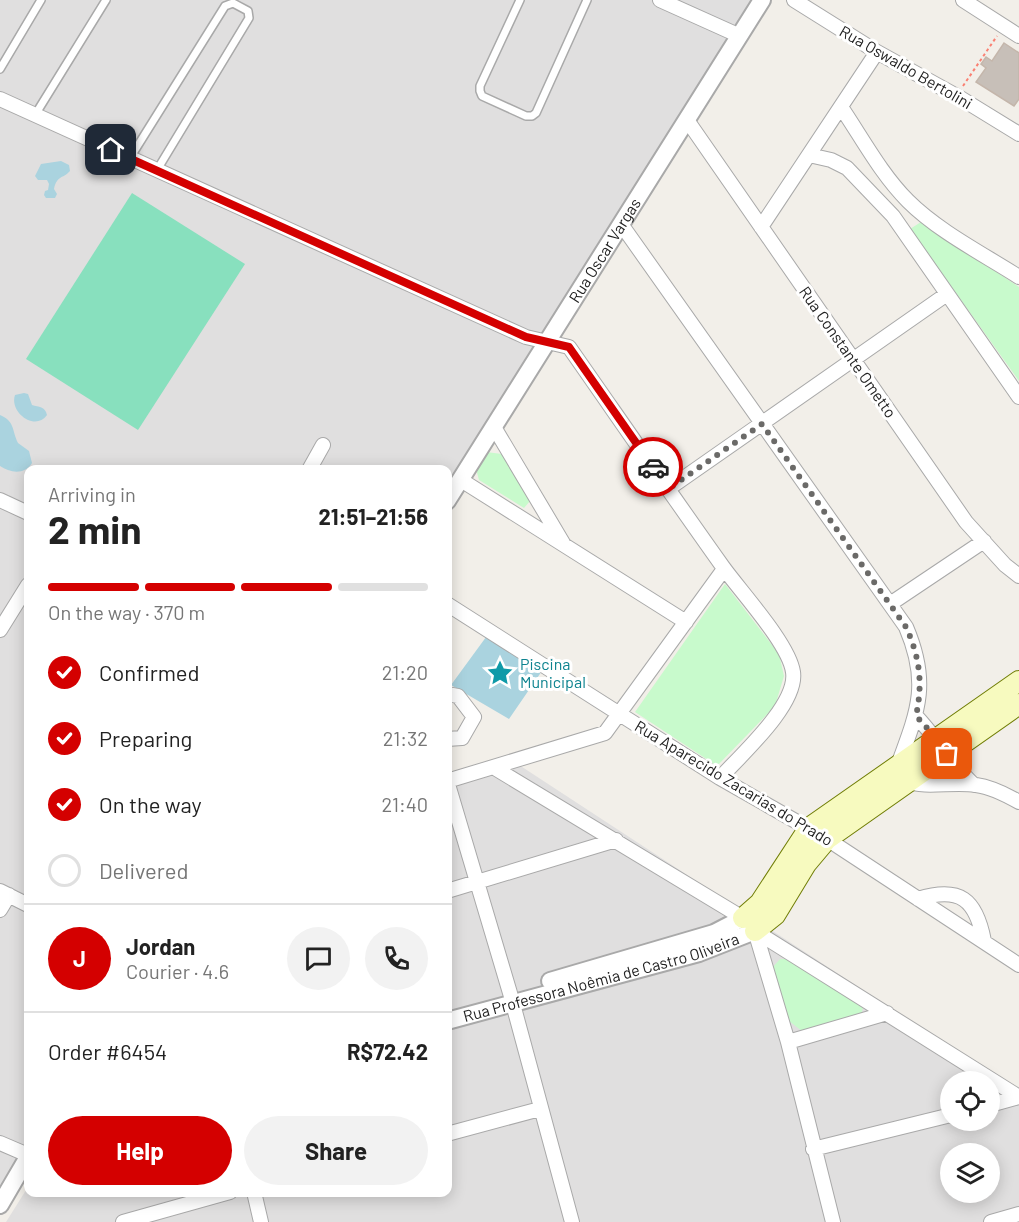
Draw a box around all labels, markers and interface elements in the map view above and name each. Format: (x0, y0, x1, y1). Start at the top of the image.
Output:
street label: Rua Oswaldo Bertolini (836, 21, 976, 112)
pin (85, 124, 136, 175)
icon: home (94, 133, 127, 166)
street label: Rua Oscar Vargas (564, 194, 644, 306)
street label: Rua Constante Ometto (796, 282, 901, 421)
courier (623, 437, 683, 497)
icon: car (637, 451, 670, 484)
text: Arriving in (48, 482, 136, 506)
text: 21:51–21:56 (318, 503, 428, 529)
text: 2 min (48, 505, 141, 552)
text: On the way · 370 m (48, 600, 205, 624)
place label: Piscina Municipal (520, 654, 586, 691)
icon: check (48, 656, 81, 689)
place icon: Piscina Municipal (485, 658, 515, 688)
text: Confirmed (99, 659, 199, 685)
text: 21:20 (382, 660, 428, 684)
street label: Rua Aparecido Zacarias do Prado (632, 716, 837, 849)
icon: check (48, 722, 81, 755)
text: Preparing (99, 725, 192, 751)
text: 21:32 (383, 726, 428, 750)
pin (921, 728, 972, 779)
icon: bag (930, 737, 963, 770)
icon: check (48, 788, 81, 821)
text: On the way (99, 791, 202, 817)
text: 21:40 (381, 792, 428, 816)
text: Delivered (99, 857, 188, 883)
button: chat (287, 927, 350, 990)
button: phone (365, 927, 428, 990)
street label: Rua Professora Noêmia de Castro Oliveira (461, 928, 741, 1025)
text: Jordan (126, 933, 195, 959)
text: J (73, 945, 86, 971)
text: Courier · 4.6 (126, 959, 229, 983)
text: Order #6454 (48, 1038, 167, 1064)
text: R$72.42 (347, 1038, 428, 1064)
map controls (940, 1071, 1000, 1203)
button: locate (940, 1071, 1000, 1131)
button: Help (48, 1116, 232, 1185)
button: Share (244, 1116, 428, 1185)
button: layers (940, 1143, 1000, 1203)

